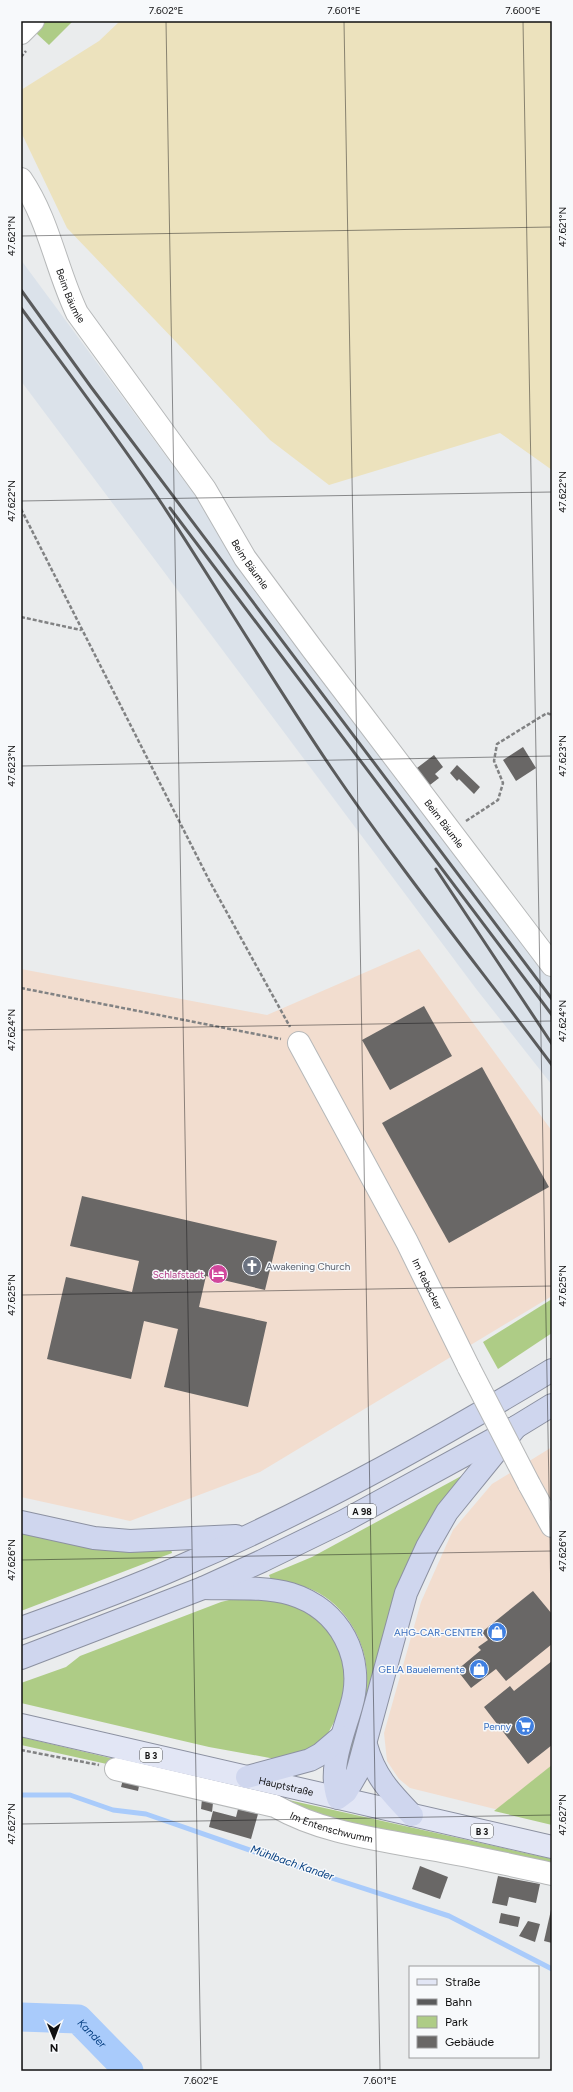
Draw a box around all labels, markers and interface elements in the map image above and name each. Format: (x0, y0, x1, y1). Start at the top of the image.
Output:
text: 7.602°E (149, 4, 183, 17)
text: 7.601°E (327, 4, 361, 17)
text: 7.600°E (505, 4, 541, 17)
text: 47.621°N (556, 207, 569, 247)
text: 47.621°N (5, 216, 18, 256)
street label: Beim Bäumle (54, 267, 89, 326)
text: 47.622°N (556, 471, 569, 513)
text: 47.622°N (5, 480, 18, 522)
street label: Beim Bäumle (229, 537, 273, 592)
text: 47.623°N (556, 735, 569, 777)
text: 47.623°N (5, 745, 18, 787)
street label: Beim Bäumle (422, 796, 468, 851)
text: 47.624°N (556, 1000, 569, 1042)
text: 47.624°N (5, 1009, 18, 1051)
church icon: Awakening Church (241, 1255, 263, 1277)
street label: Im Rebacker (409, 1256, 446, 1312)
place label: Awakening Church (266, 1260, 351, 1273)
hotel icon: Schlafstadt (207, 1263, 229, 1285)
text: 47.625°N (556, 1265, 569, 1307)
place label: Schlafstadt (153, 1268, 204, 1281)
text: 47.625°N (5, 1274, 18, 1316)
road number: A 98 (348, 1504, 376, 1518)
text: 47.626°N (556, 1530, 569, 1572)
text: 47.626°N (5, 1539, 18, 1581)
shop icon: AHG-CAR-CENTER (486, 1621, 508, 1643)
place label: AHG-CAR-CENTER (394, 1626, 483, 1639)
shop icon: GELA Bauelemente (468, 1658, 490, 1680)
place label: GELA Bauelemente (378, 1663, 466, 1676)
supermarket icon: Penny (514, 1715, 536, 1737)
place label: Penny (484, 1720, 512, 1733)
road number: B 3 (140, 1748, 162, 1762)
street label: Hauptstraße (257, 1773, 315, 1799)
text: 47.627°N (556, 1794, 569, 1836)
text: 47.627°N (5, 1803, 18, 1845)
street label: Im Entenschwumm (288, 1808, 374, 1845)
road number: B 3 (471, 1824, 493, 1838)
water label: Mühlbach Kander (249, 1843, 337, 1884)
legend (409, 1966, 539, 2058)
text: Straße (445, 1975, 481, 1989)
text: Bahn (445, 1995, 472, 2009)
text: Park (445, 2015, 468, 2029)
water label: Kander (75, 2016, 110, 2051)
north arrow (34, 2018, 74, 2058)
text: Gebäude (445, 2035, 495, 2049)
text: N (50, 2041, 59, 2054)
text: 7.602°E (184, 2074, 218, 2087)
text: 7.601°E (363, 2074, 397, 2087)

